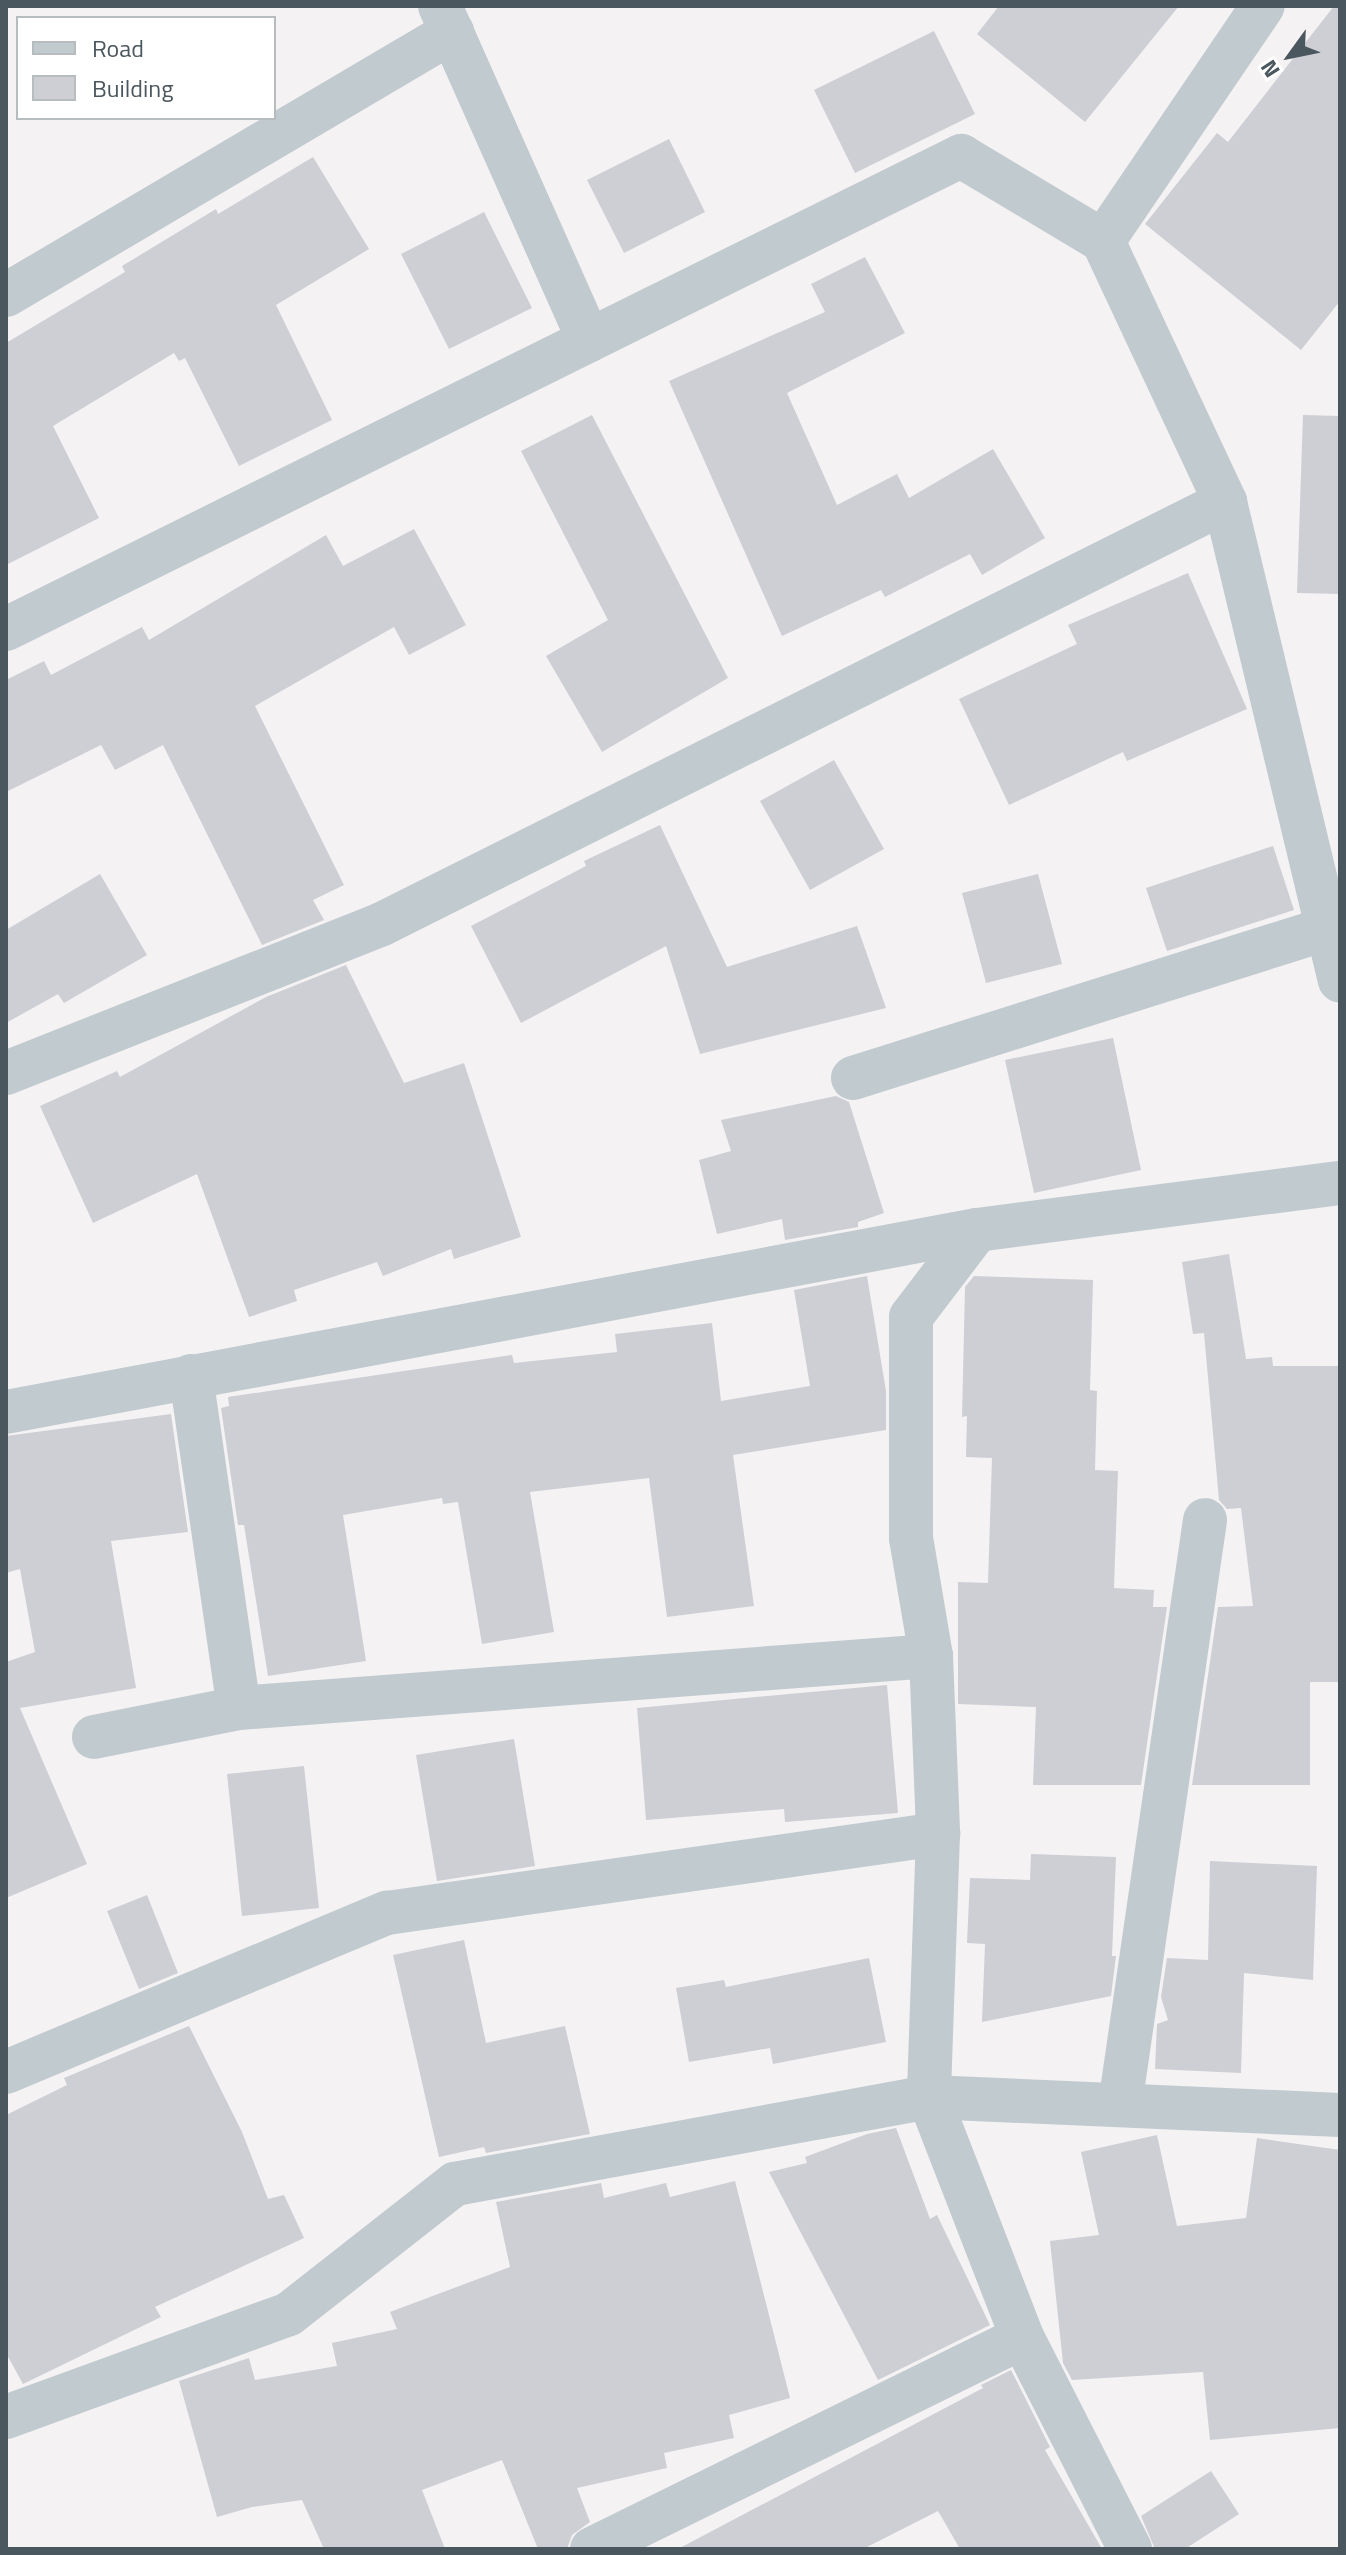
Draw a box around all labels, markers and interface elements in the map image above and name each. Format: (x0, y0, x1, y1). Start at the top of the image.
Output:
legend (16, 16, 276, 120)
north arrow (1250, 16, 1330, 96)
text: Road (92, 30, 144, 66)
text: N (1251, 53, 1288, 85)
text: Building (92, 70, 174, 106)

